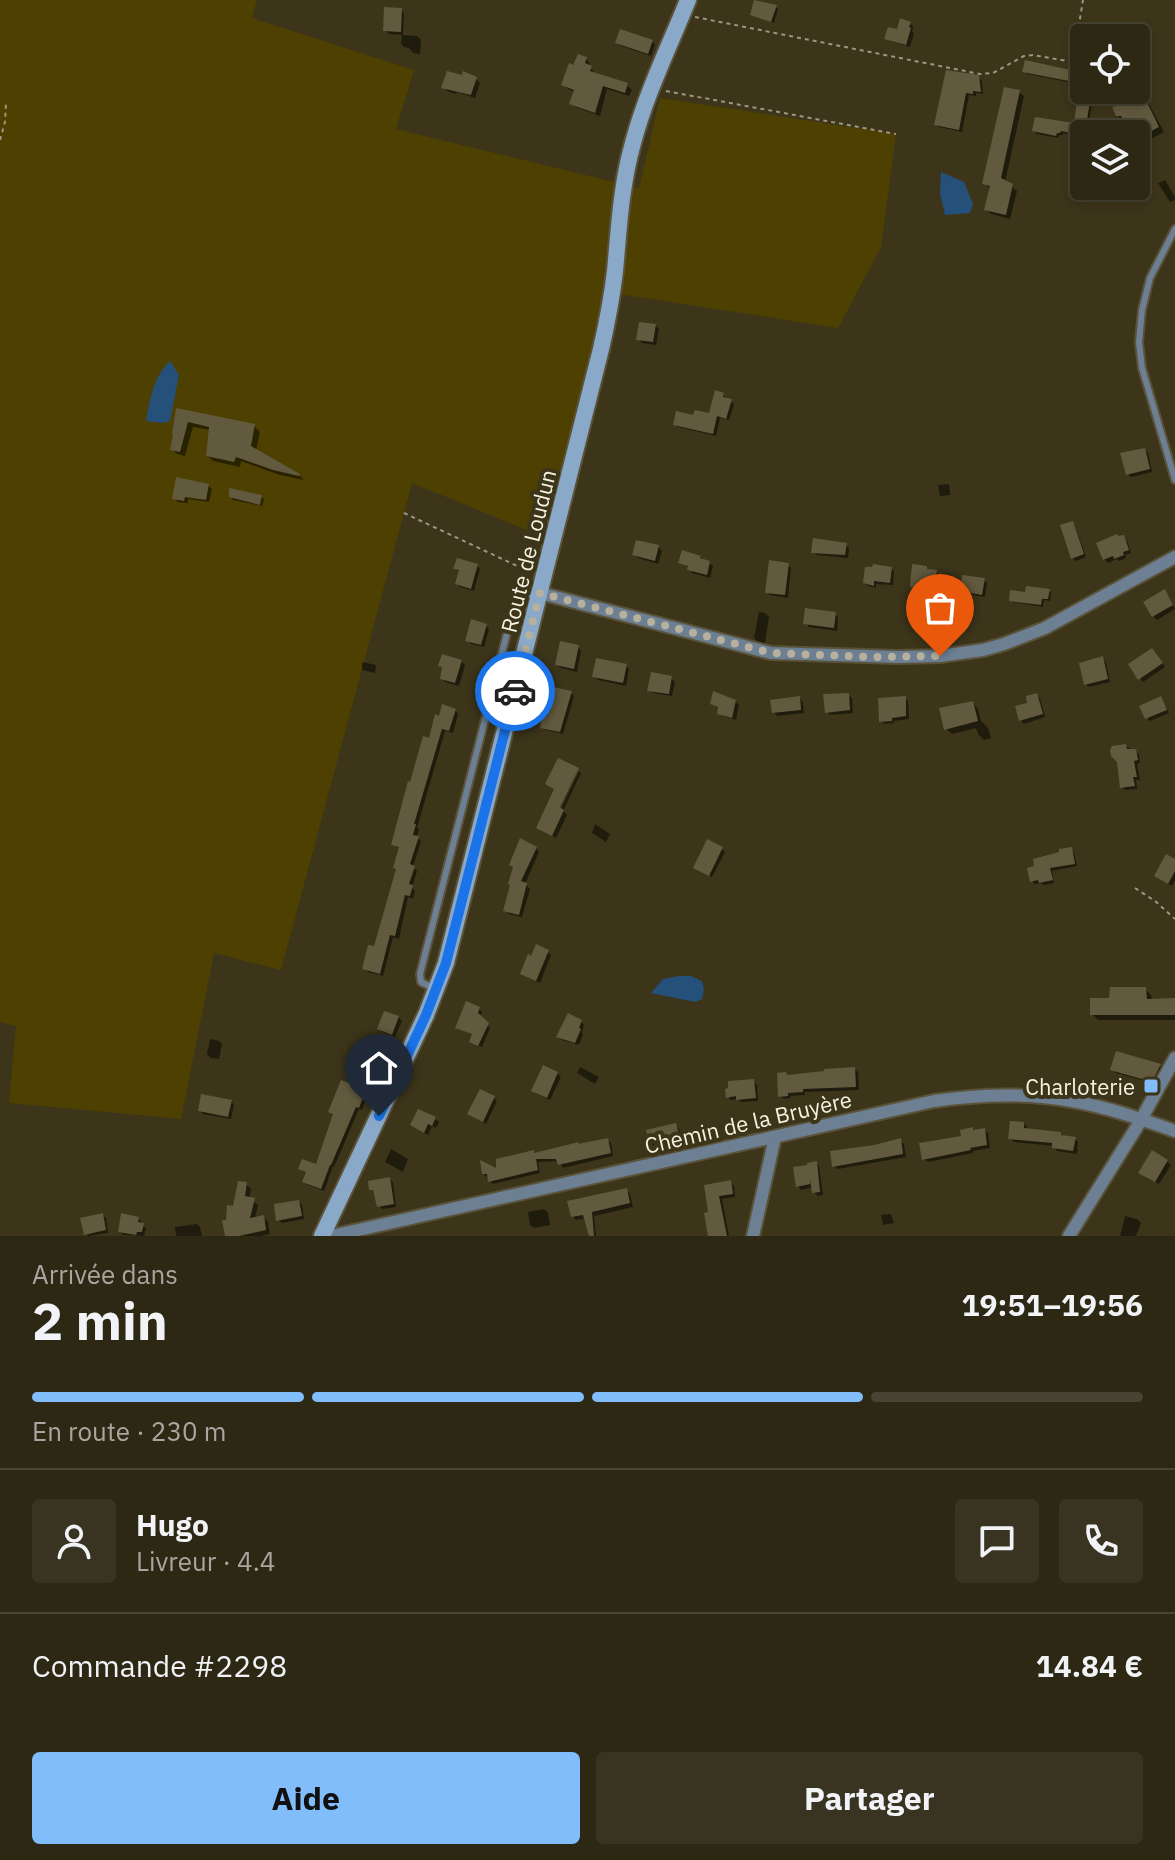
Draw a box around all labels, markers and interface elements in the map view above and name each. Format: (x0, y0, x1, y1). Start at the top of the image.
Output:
map controls (1070, 24, 1150, 200)
button: locate (1070, 24, 1150, 104)
button: layers (1070, 120, 1150, 200)
street label: Route de Loudun (494, 467, 562, 635)
pin (906, 574, 974, 656)
icon: bag (918, 586, 962, 630)
courier (475, 651, 555, 731)
icon: car (493, 669, 537, 713)
pin (345, 1034, 413, 1116)
icon: home (357, 1046, 401, 1090)
place label: Charloterie (1025, 1072, 1135, 1101)
marker: Charloterie (1142, 1077, 1160, 1095)
street label: Chemin de la Bruyère (642, 1084, 854, 1160)
text: Arrivée dans (32, 1257, 178, 1291)
text: 19:51–19:56 (962, 1285, 1143, 1324)
text: 2 min (32, 1287, 168, 1354)
text: En route · 230 m (32, 1414, 226, 1448)
button: person (32, 1499, 116, 1583)
button: chat (955, 1499, 1039, 1583)
button: phone (1059, 1499, 1143, 1583)
text: Hugo (136, 1505, 209, 1544)
text: Livreur · 4.4 (136, 1544, 275, 1578)
text: Commande #2298 (32, 1646, 287, 1685)
text: 14.84 € (1036, 1646, 1143, 1685)
button: Aide (32, 1752, 580, 1844)
button: Partager (596, 1752, 1143, 1844)

